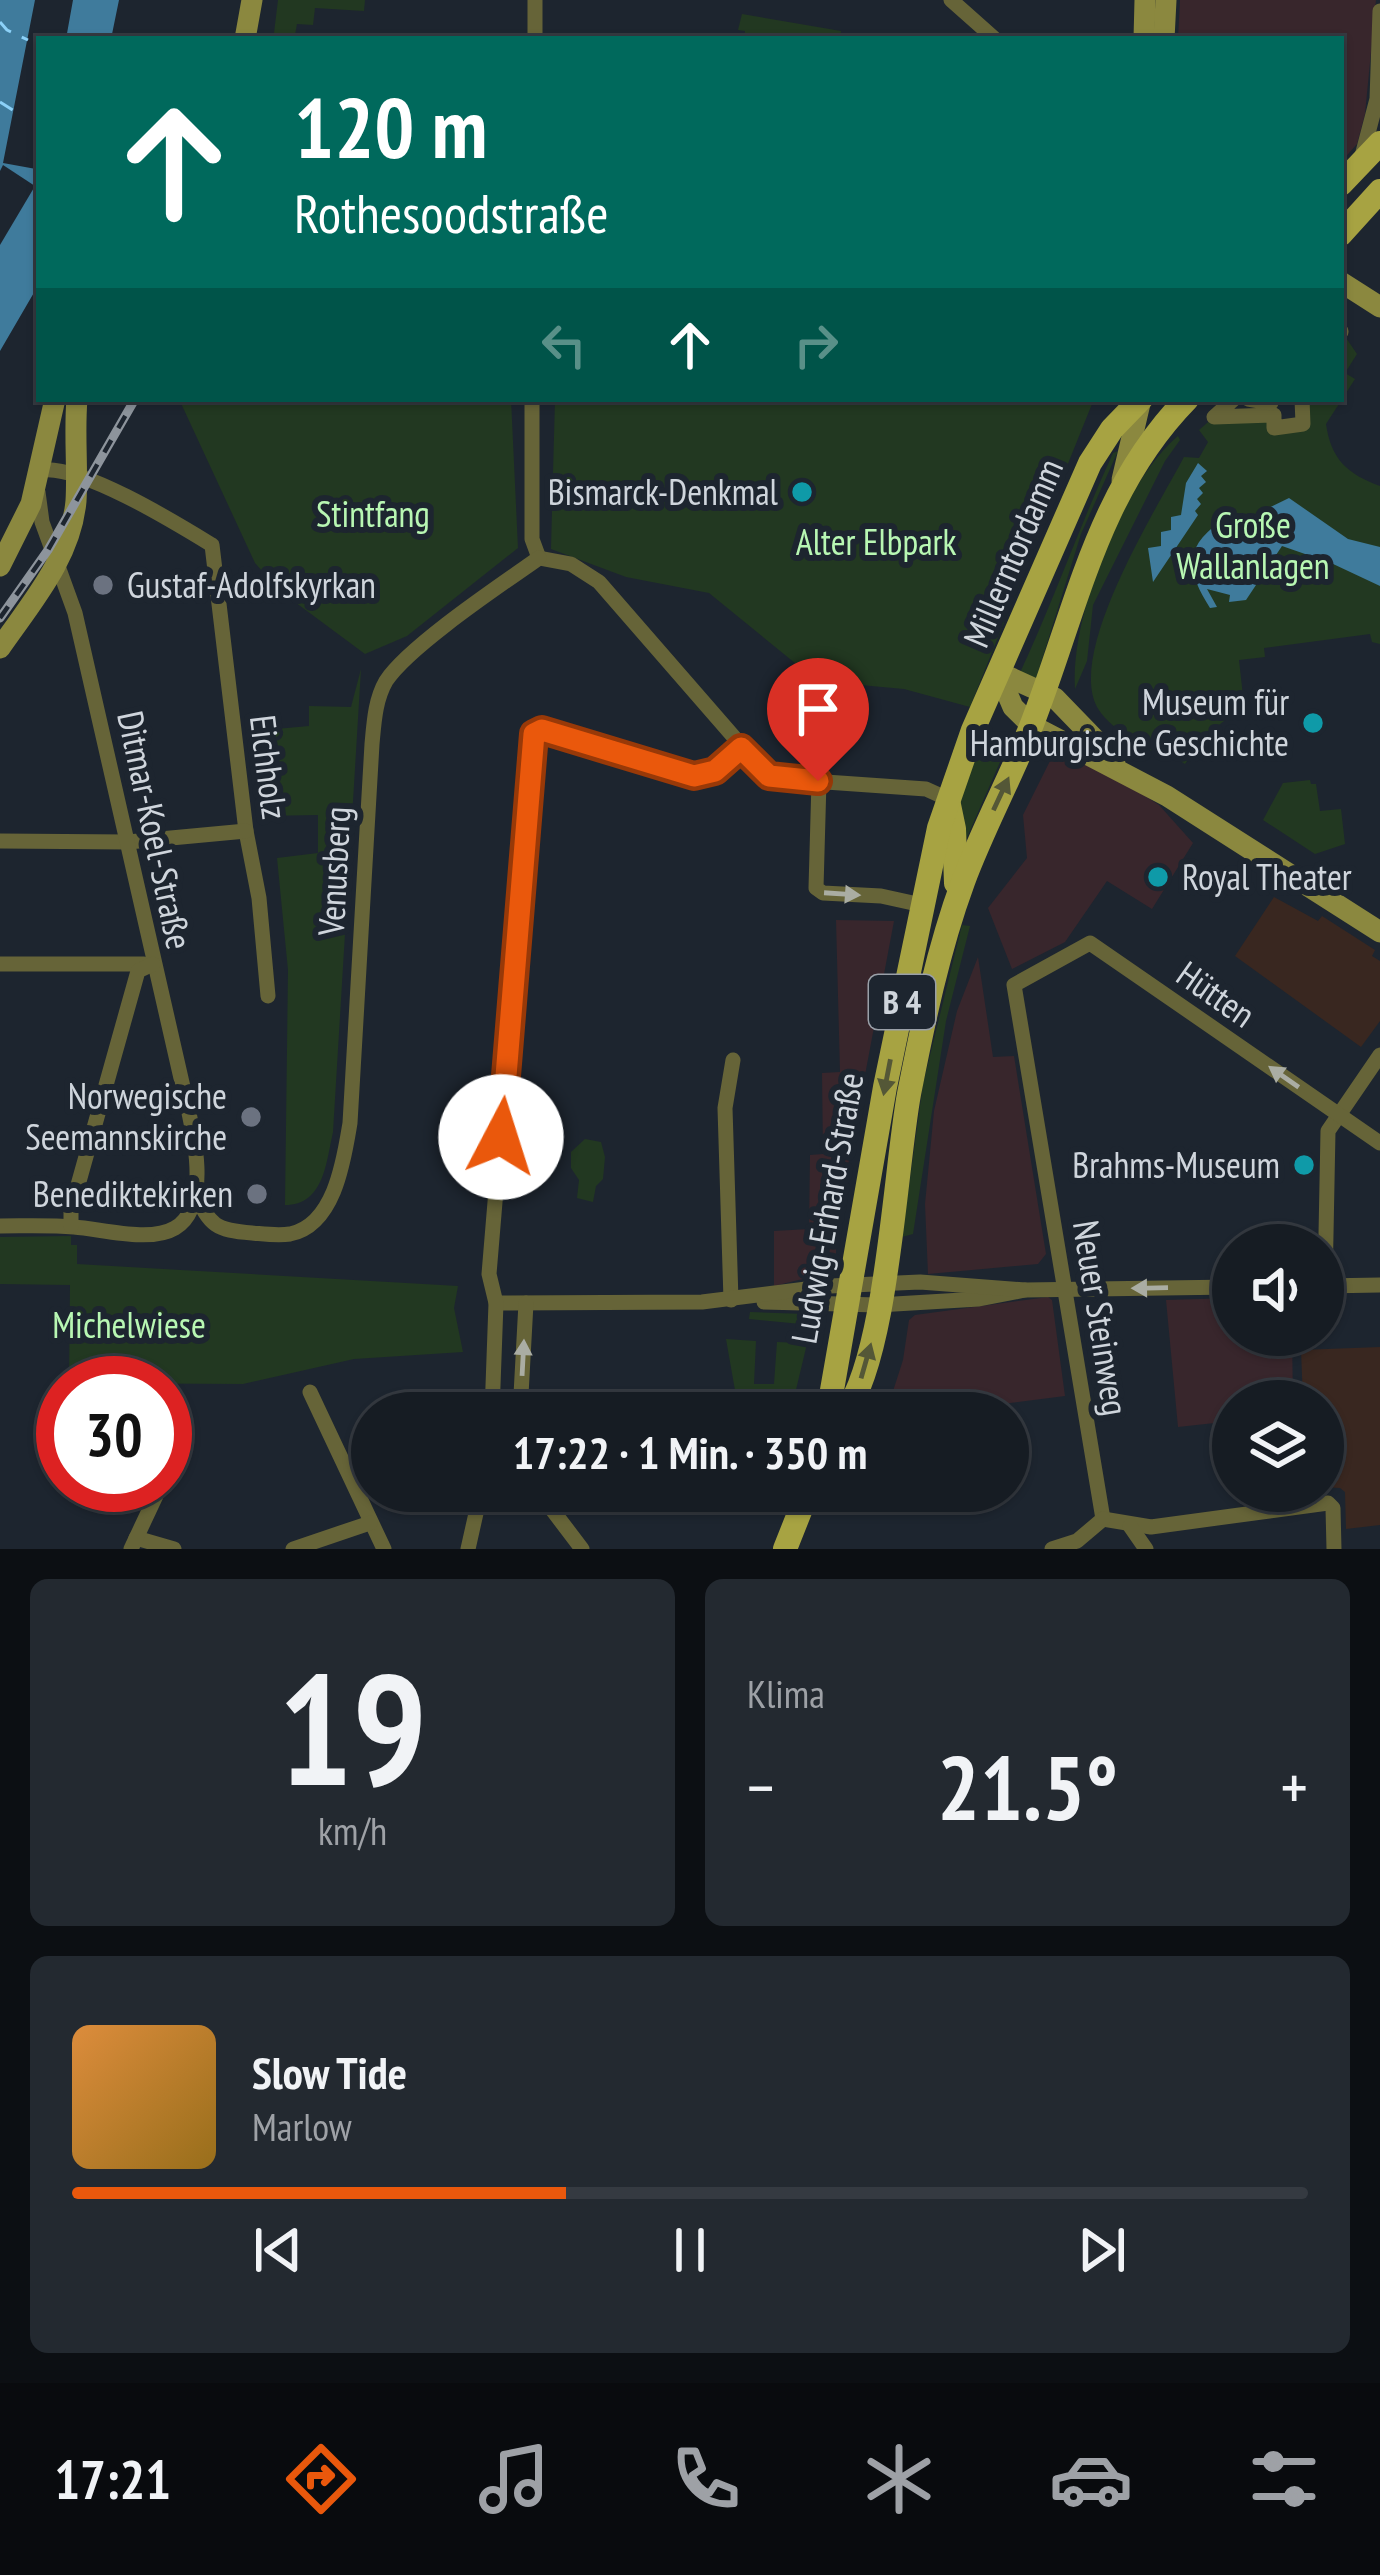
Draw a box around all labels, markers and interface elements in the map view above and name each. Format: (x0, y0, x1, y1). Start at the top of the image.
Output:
text: 120 m (294, 72, 487, 181)
icon: ahead (96, 84, 252, 240)
text: Rothesoodstraße (294, 178, 609, 248)
icon: left (531, 312, 597, 378)
icon: ahead (657, 312, 723, 378)
icon: right (783, 312, 849, 378)
street label: Millerntordamm (952, 452, 1073, 654)
place label: Bismarck-Denkmal (548, 468, 779, 515)
marker: Bismarck-Denkmal (789, 479, 815, 505)
park label: Stintfang (316, 490, 430, 537)
park label: Große Wallanlagen (1176, 501, 1330, 589)
park label: Alter Elbpark (796, 518, 956, 565)
place label: Gustaf-Adolfskyrkan (127, 561, 376, 608)
marker: Gustaf-Adolfskyrkan (90, 572, 116, 598)
pin (767, 658, 869, 781)
icon: arrive (785, 676, 851, 742)
place label: Museum für Hamburgische Geschichte (970, 678, 1289, 766)
street label: Ditmar-Koel-Straße (107, 706, 204, 953)
marker: Museum für Hamburgische Geschichte (1300, 710, 1326, 736)
street label: Eichholz (240, 712, 299, 822)
one-way arrow (991, 776, 1011, 811)
street label: Venusberg (307, 805, 360, 938)
place label: Royal Theater (1182, 853, 1352, 900)
marker: Royal Theater (1145, 864, 1171, 890)
one-way arrow (824, 884, 861, 903)
street label: Hütten (1168, 950, 1265, 1037)
road number: B 4 (869, 975, 935, 1029)
one-way arrow (877, 1059, 896, 1096)
one-way arrow (1267, 1066, 1300, 1089)
street label: Ludwig-Erhard-Straße (780, 1069, 873, 1347)
place label: Norwegische Seemannskirche (25, 1072, 227, 1160)
position arrow (438, 1074, 564, 1200)
marker: Norwegische Seemannskirche (238, 1104, 264, 1130)
place label: Brahms-Museum (1072, 1141, 1280, 1188)
marker: Brahms-Museum (1291, 1152, 1317, 1178)
place label: Benediktekirken (33, 1170, 233, 1217)
marker: Benediktekirken (244, 1181, 270, 1207)
street label: Neuer Steinweg (1063, 1217, 1140, 1419)
map controls (1212, 1224, 1344, 1512)
button: sound (1212, 1224, 1344, 1356)
one-way arrow (1130, 1278, 1168, 1297)
park label: Michelwiese (52, 1301, 206, 1348)
one-way arrow (514, 1338, 533, 1376)
one-way arrow (858, 1342, 876, 1378)
speed limit sign: 30 (36, 1356, 192, 1512)
button: layers (1212, 1380, 1344, 1512)
text: 17:22 · 1 Min. · 350 m (513, 1423, 867, 1481)
text: 19 (278, 1626, 427, 1828)
text: Klima (747, 1668, 825, 1719)
text: 21.5° (937, 1728, 1118, 1845)
text: − (747, 1744, 774, 1829)
text: + (1281, 1744, 1308, 1829)
text: km/h (318, 1805, 387, 1856)
text: Slow Tide (252, 2043, 407, 2101)
text: Marlow (252, 2101, 352, 2152)
icon: previous (245, 2217, 311, 2283)
icon: pause (657, 2217, 723, 2283)
icon: next (1069, 2217, 1135, 2283)
icon: directions (279, 2437, 363, 2521)
icon: music (472, 2437, 556, 2521)
icon: phone (664, 2437, 748, 2521)
icon: climate (857, 2437, 941, 2521)
icon: car (1049, 2437, 1133, 2521)
icon: filters (1242, 2437, 1326, 2521)
text: 17:21 (54, 2444, 171, 2514)

